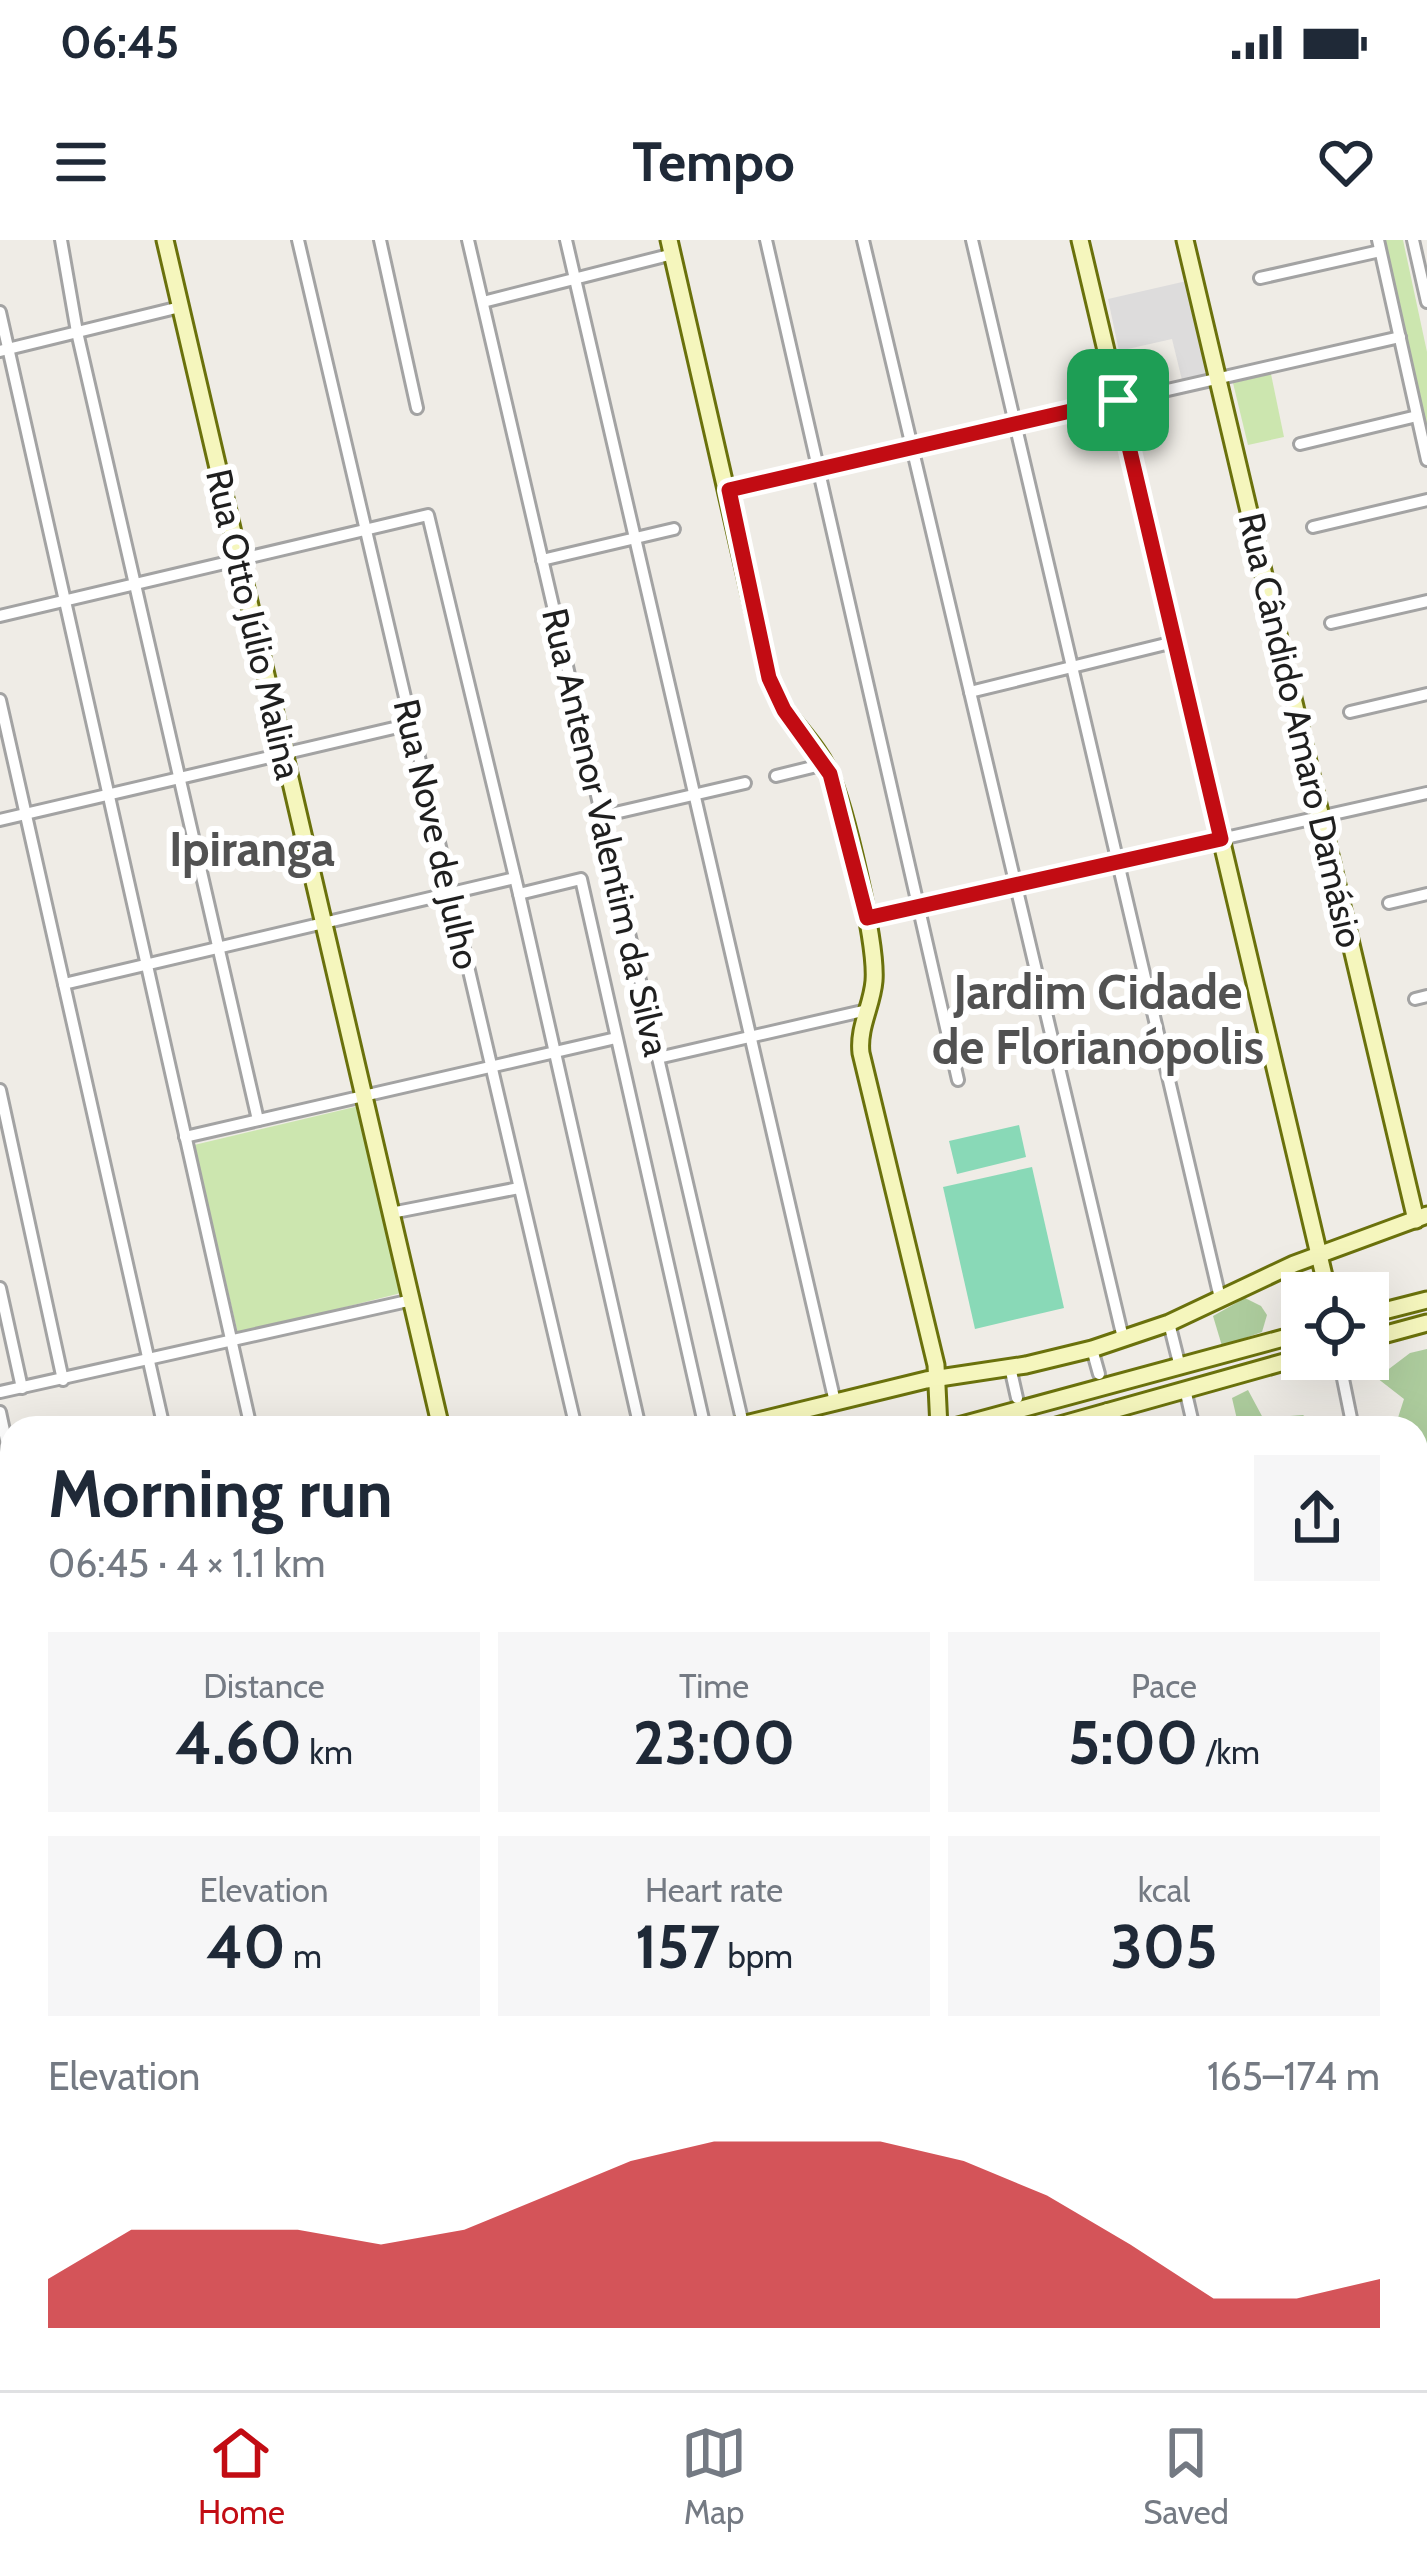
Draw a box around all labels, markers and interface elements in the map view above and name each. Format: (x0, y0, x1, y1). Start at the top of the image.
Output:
text: 06:45 (60, 15, 179, 69)
icon: menu (48, 129, 114, 195)
text: Tempo (632, 129, 795, 195)
icon: heart (1313, 129, 1379, 195)
pin (1067, 349, 1169, 451)
icon: arrive (1085, 367, 1151, 433)
street label: Rua Otto Júlio Malina (197, 465, 311, 783)
street label: Rua Cândido Amaro Damásio (1230, 508, 1372, 952)
street label: Rua Antenor Valentim da Silva (533, 604, 679, 1060)
street label: Rua Nove de Julho (385, 695, 489, 973)
district label: Ipiranga (169, 820, 335, 878)
district label: Jardim Cidade de Florianópolis (932, 963, 1264, 1076)
map controls (1281, 1272, 1389, 1380)
button: locate (1281, 1272, 1389, 1380)
text: Morning run (48, 1453, 393, 1534)
button: share (1254, 1455, 1380, 1581)
text: 06:45 · 4 × 1.1 km (48, 1539, 325, 1587)
text: Distance (203, 1666, 325, 1706)
text: Time (679, 1666, 749, 1706)
text: Pace (1131, 1666, 1197, 1706)
text: 4.60 (175, 1706, 302, 1779)
text: 23:00 (633, 1706, 795, 1779)
text: 5:00 (1068, 1706, 1198, 1779)
text: km (302, 1732, 353, 1772)
text: /km (1198, 1732, 1260, 1772)
text: Elevation (200, 1870, 328, 1910)
text: Heart rate (645, 1870, 783, 1910)
text: kcal (1138, 1870, 1190, 1910)
text: 40 (206, 1910, 286, 1983)
text: 157 (635, 1910, 720, 1983)
text: 305 (1111, 1910, 1217, 1983)
text: m (286, 1936, 322, 1976)
text: bpm (720, 1936, 793, 1976)
text: Elevation (48, 2052, 200, 2100)
text: 165–174 m (1207, 2052, 1380, 2100)
tab: Home (198, 2420, 285, 2532)
tab: Map (681, 2420, 747, 2532)
tab: Saved (1143, 2420, 1229, 2532)

